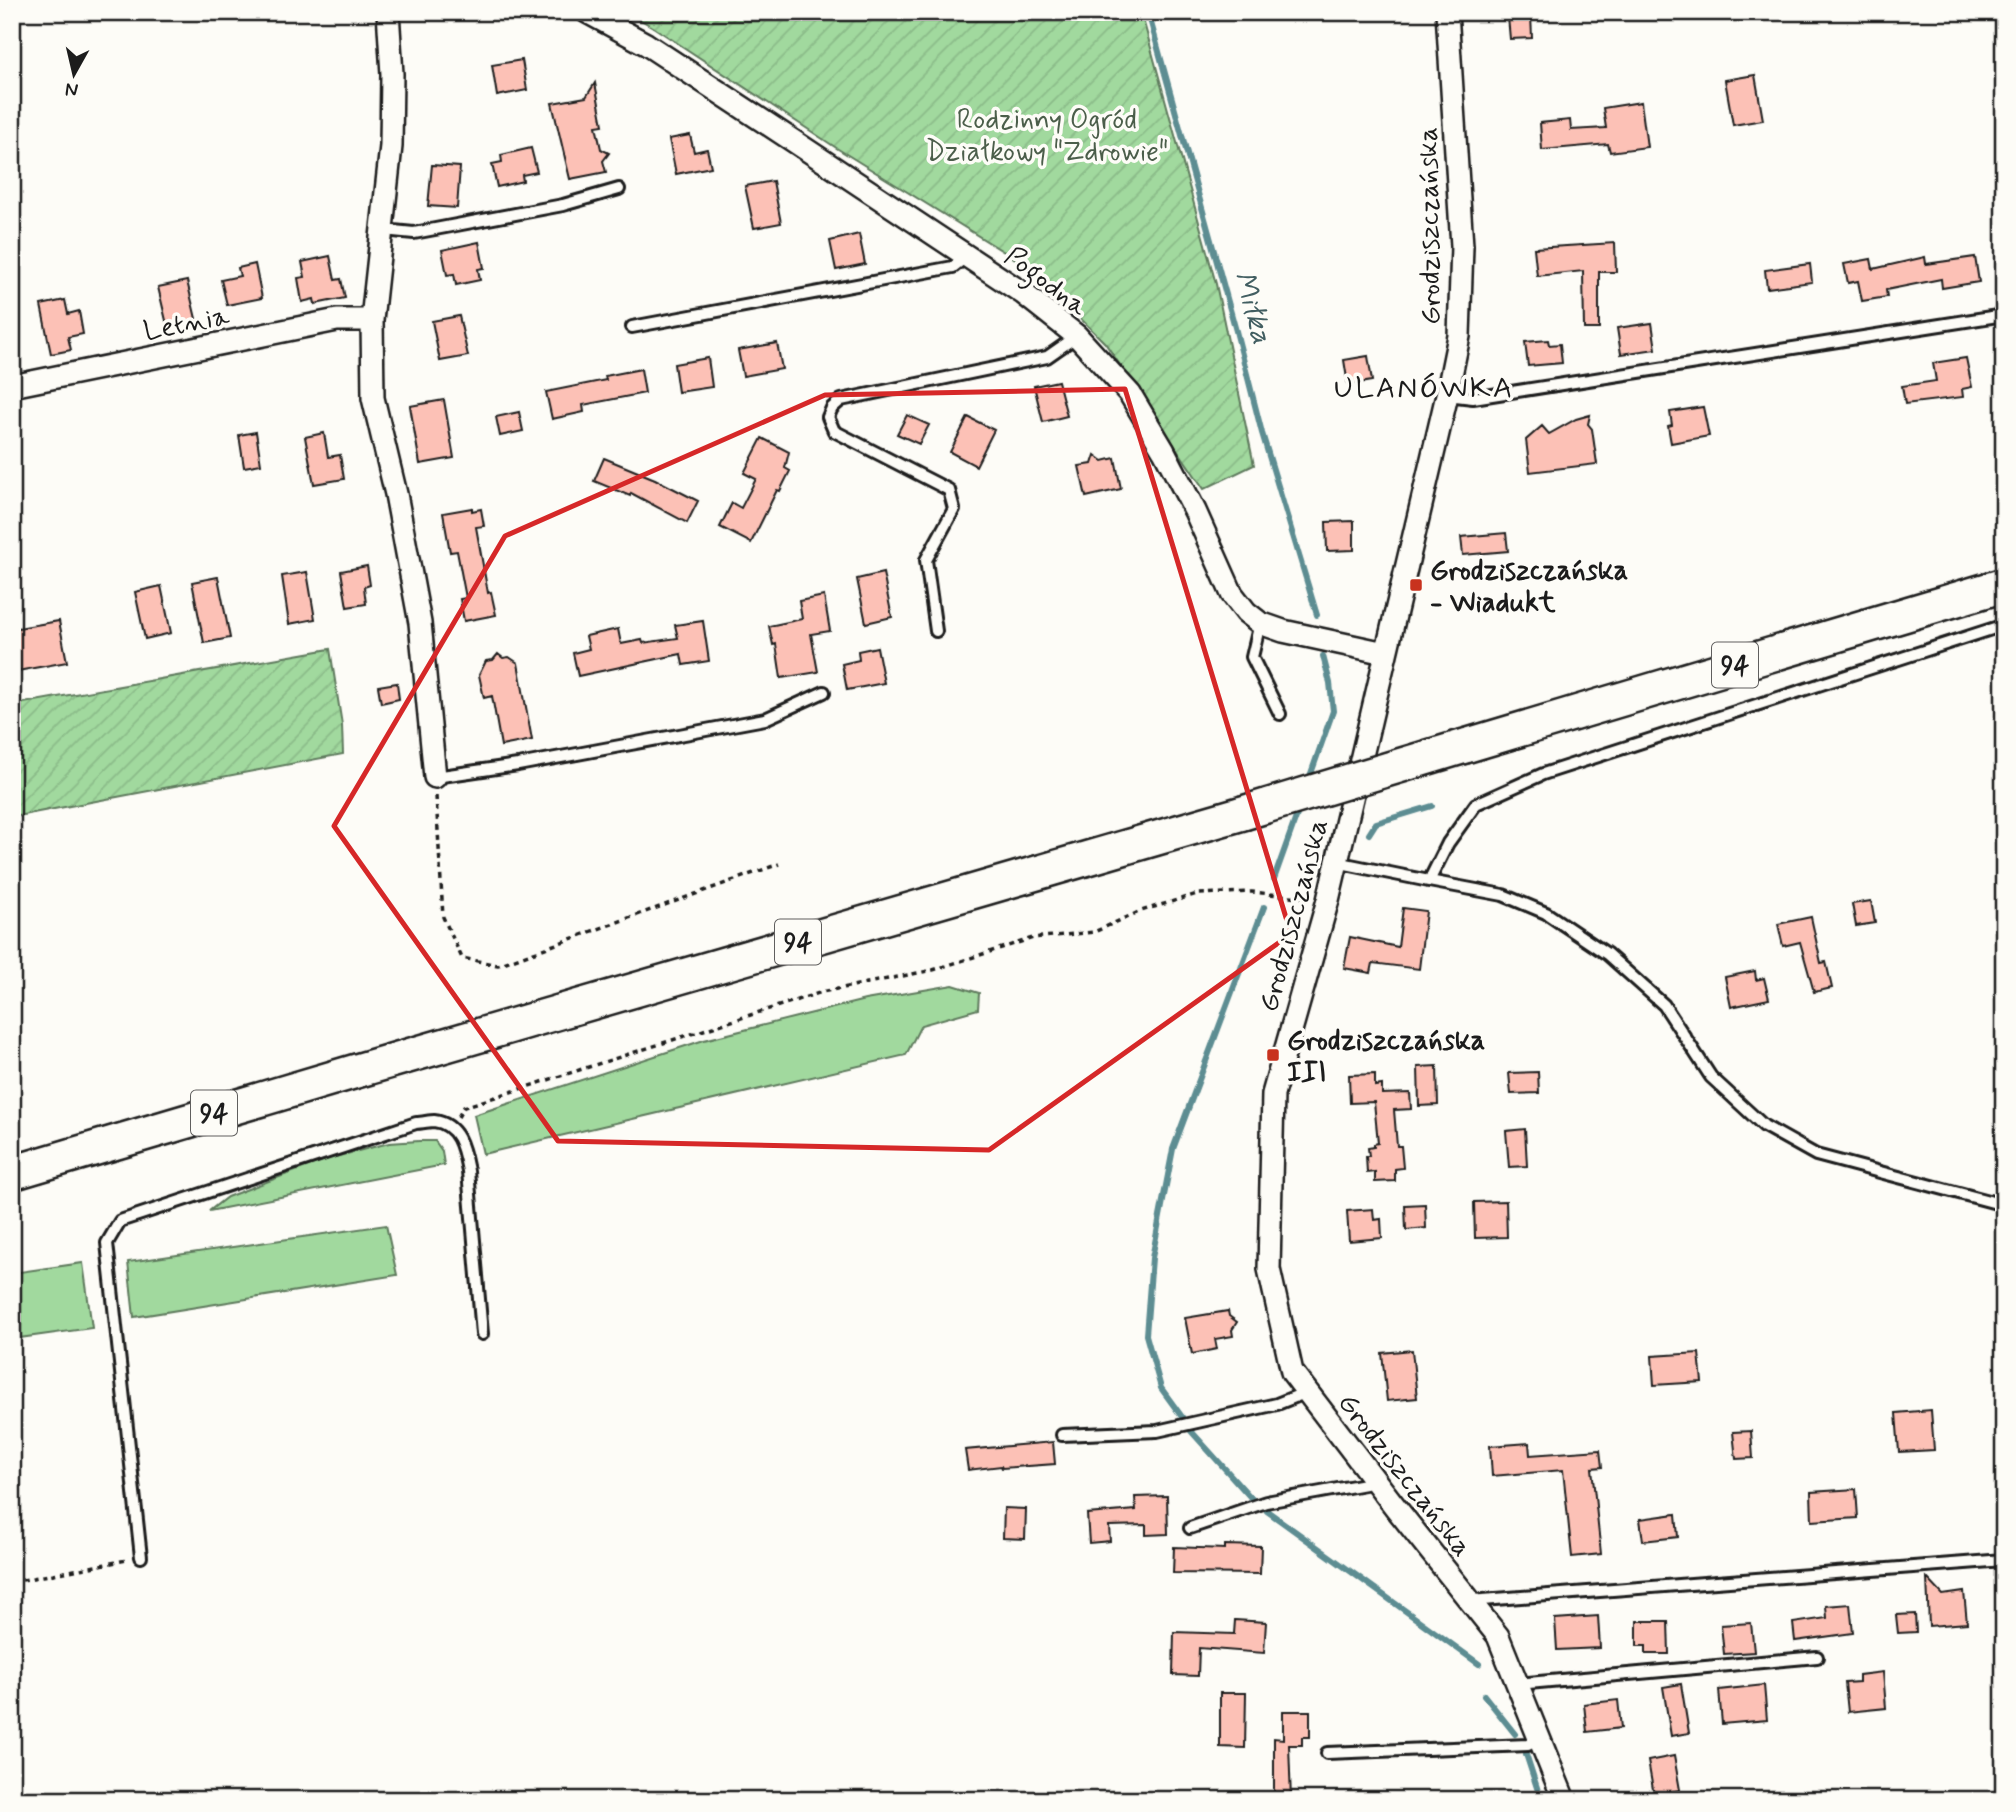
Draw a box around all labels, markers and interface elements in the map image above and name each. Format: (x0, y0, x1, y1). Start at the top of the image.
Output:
north arrow (38, 38, 108, 108)
text: N (64, 76, 80, 103)
park label: Rodzinny Ogród Działkowy "Zdrowie" (926, 102, 1168, 171)
street label: Grodziszczańska (1410, 127, 1451, 325)
street label: Pogodna (995, 239, 1095, 328)
water label: Miłka (1224, 266, 1282, 348)
street label: Letnia (141, 298, 233, 351)
district label: ULANÓWKA (1334, 369, 1514, 408)
place label: Grodziszczańska - Wiadukt (1430, 553, 1628, 622)
marker: Grodziszczańska - Wiadukt (1408, 577, 1424, 593)
road number: 94 (1712, 642, 1758, 688)
street label: Grodziszczańska (1251, 815, 1338, 1016)
road number: 94 (775, 920, 821, 965)
place label: Grodziszczańska III (1287, 1023, 1485, 1092)
marker: Grodziszczańska III (1265, 1047, 1281, 1063)
road number: 94 (191, 1090, 237, 1136)
street label: Grodziszczańska (1328, 1386, 1480, 1565)

